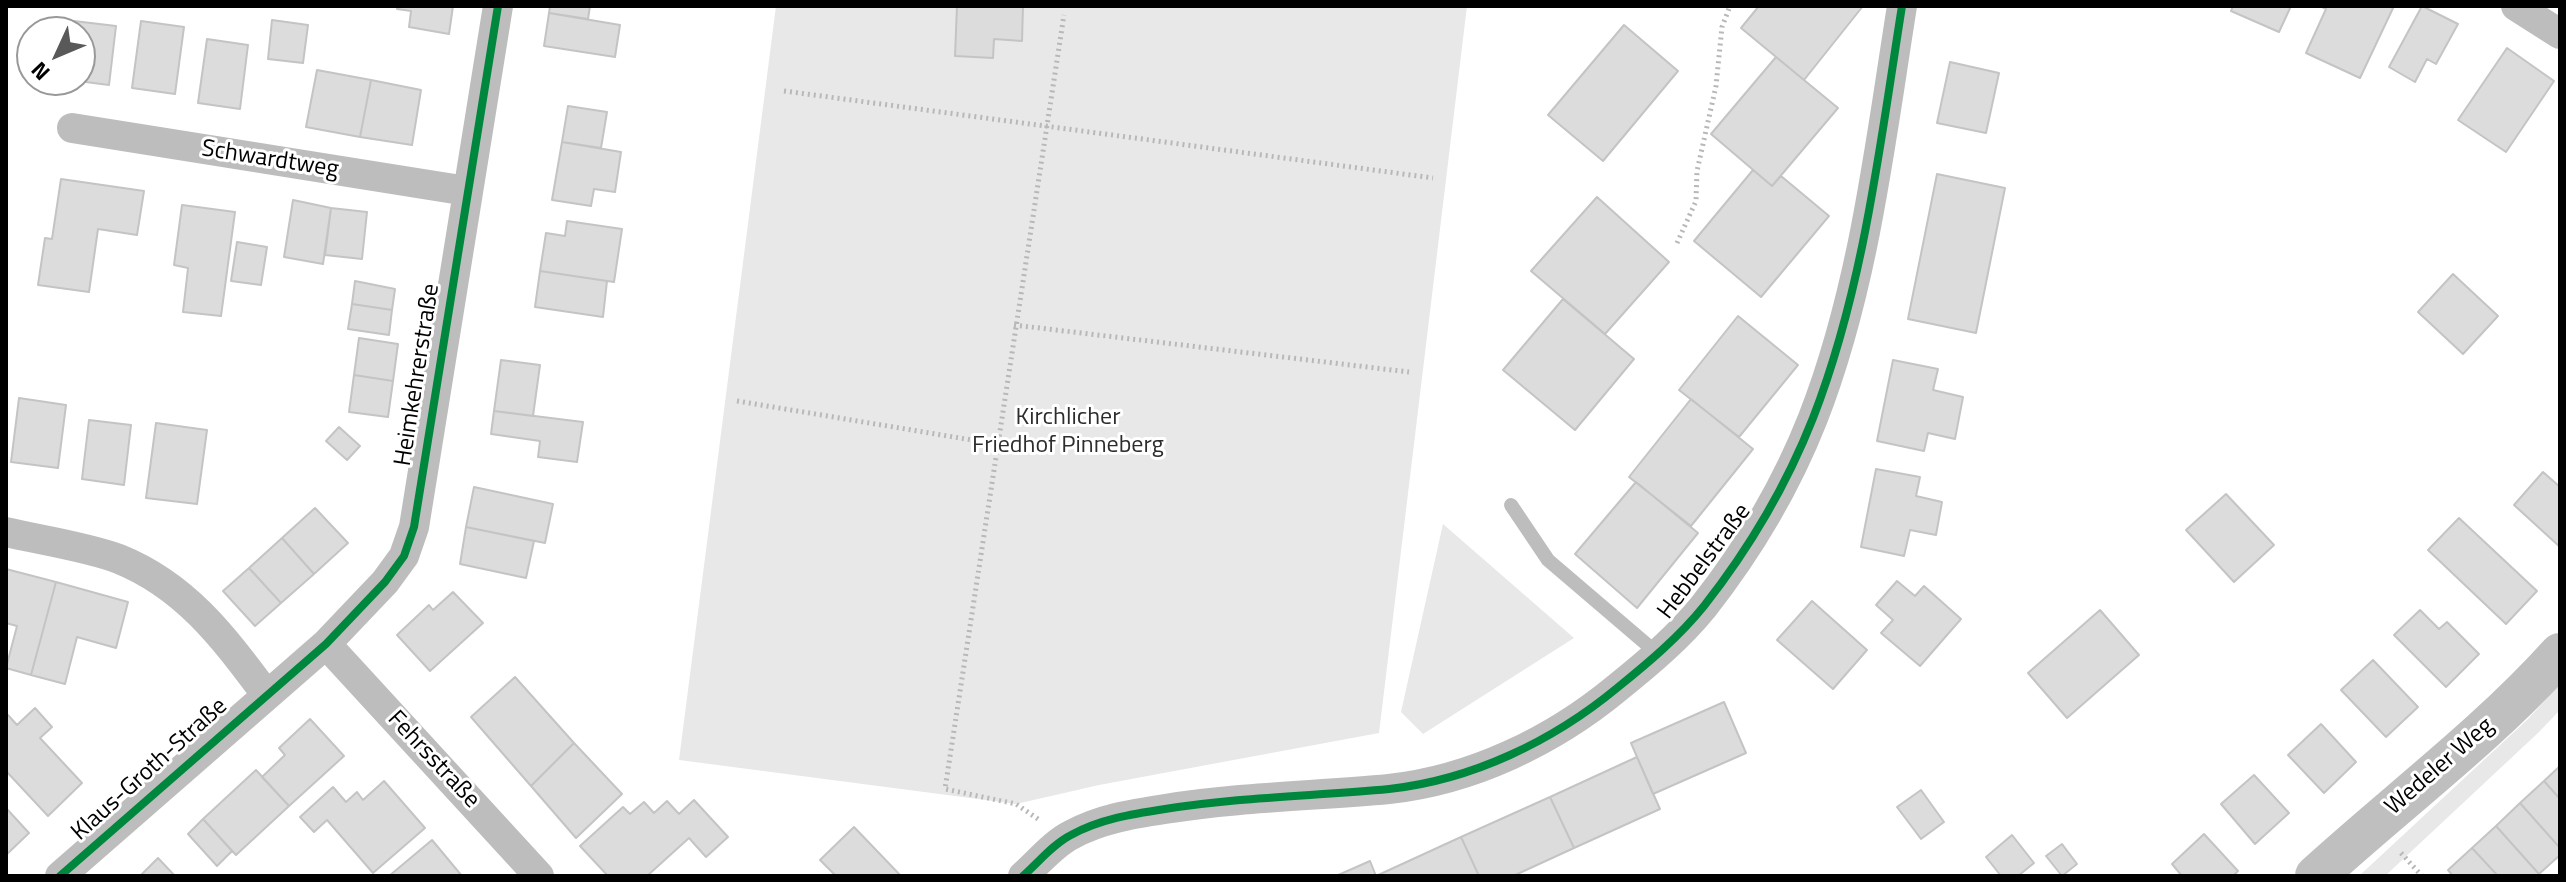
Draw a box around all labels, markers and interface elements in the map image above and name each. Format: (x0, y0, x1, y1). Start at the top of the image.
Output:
north arrow (16, 16, 96, 96)
text: N (23, 54, 58, 89)
street label: Schwardtweg (200, 135, 340, 185)
street label: Heimkehrerstraße (389, 282, 447, 468)
park label: Kirchlicher Friedhof Pinneberg (972, 404, 1164, 460)
street label: Hebbelstraße (1652, 499, 1758, 625)
street label: Klaus-Groth-Straße (66, 693, 234, 847)
street label: Fehrsstraße (381, 705, 485, 815)
street label: Wedeler Weg (2380, 712, 2500, 822)

